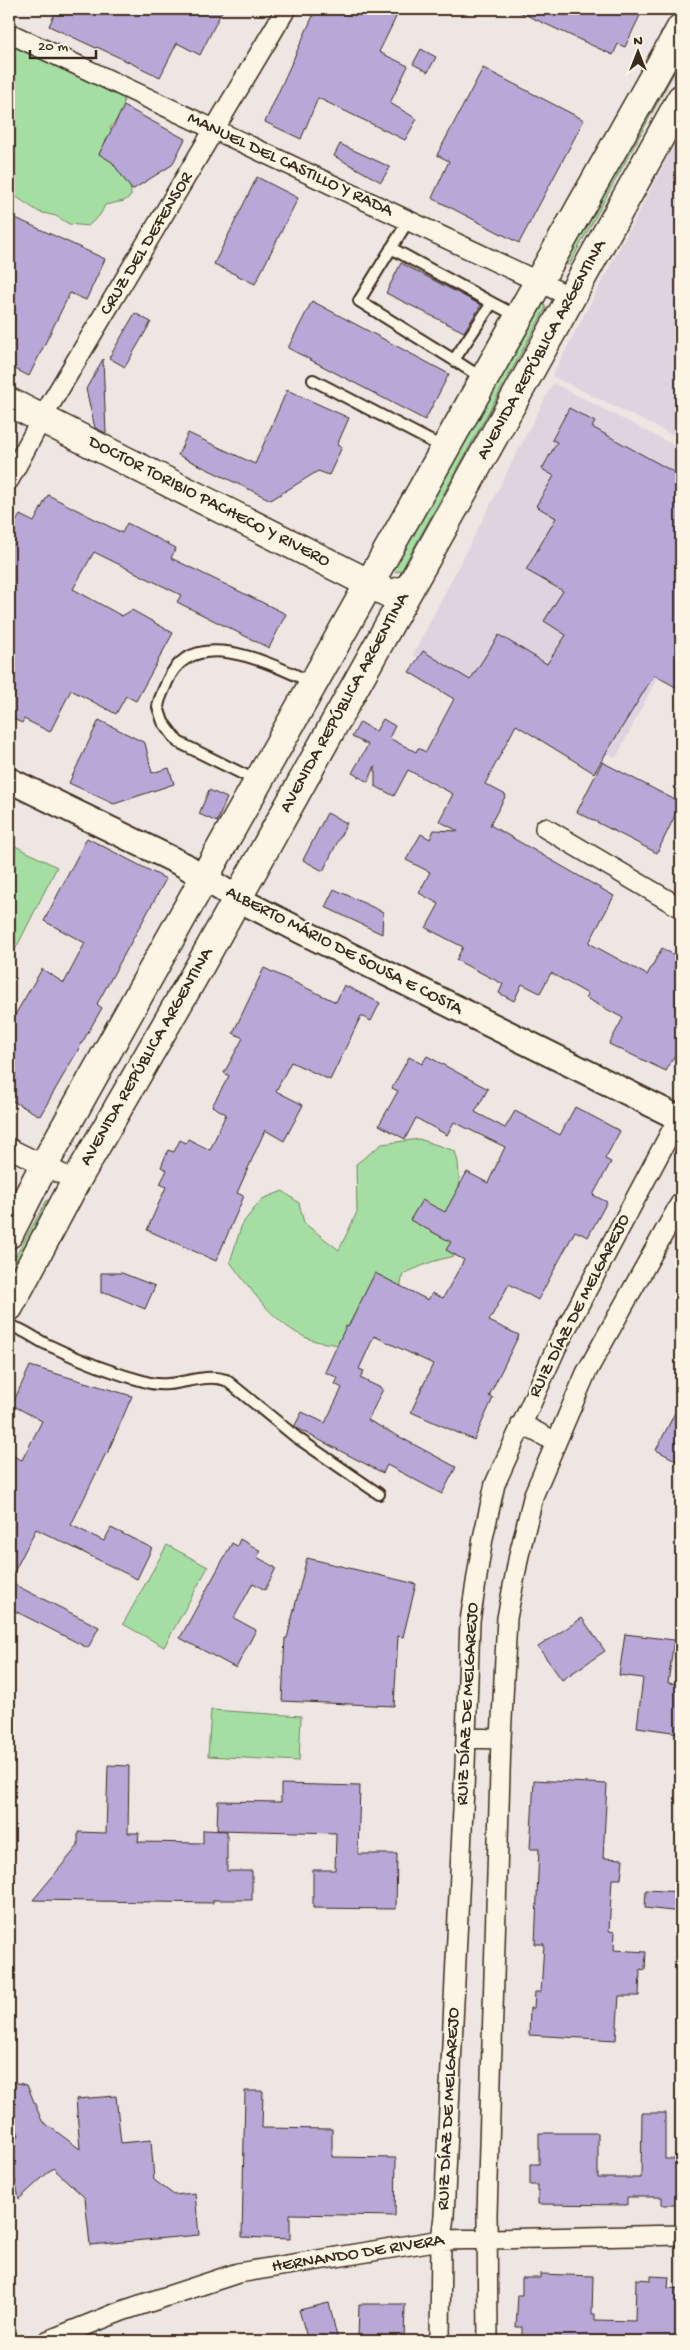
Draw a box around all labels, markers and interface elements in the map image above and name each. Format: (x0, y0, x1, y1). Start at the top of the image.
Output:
scale bar (30, 28, 96, 60)
north arrow (612, 28, 662, 78)
text: N (633, 33, 643, 50)
text: 20 m (38, 38, 68, 56)
street label: MANUEL DEL CASTILLO Y RADA (184, 108, 397, 223)
street label: CRUZ DEL DEFENSOR (96, 168, 198, 319)
street label: AVENIDA REPÚBLICA ARGENTINA (473, 235, 612, 464)
street label: DOCTOR TORIBIO PACHECO Y RIVERO (84, 431, 334, 572)
street label: AVENIDA REPÚBLICA ARGENTINA (276, 588, 415, 817)
street label: ALBERTO MÁRIO DE SOUSA E COSTA (222, 881, 468, 1021)
street label: AVENIDA REPÚBLICA ARGENTINA (76, 943, 219, 1170)
street label: RUIZ DÍAZ DE MELGAREJO (525, 1211, 636, 1401)
street label: RUIZ DÍAZ DE MELGAREJO (452, 1602, 484, 1806)
street label: RUIZ DÍAZ DE MELGAREJO (433, 2007, 465, 2211)
street label: HERNANDO DE RIVERA (270, 2230, 447, 2278)

